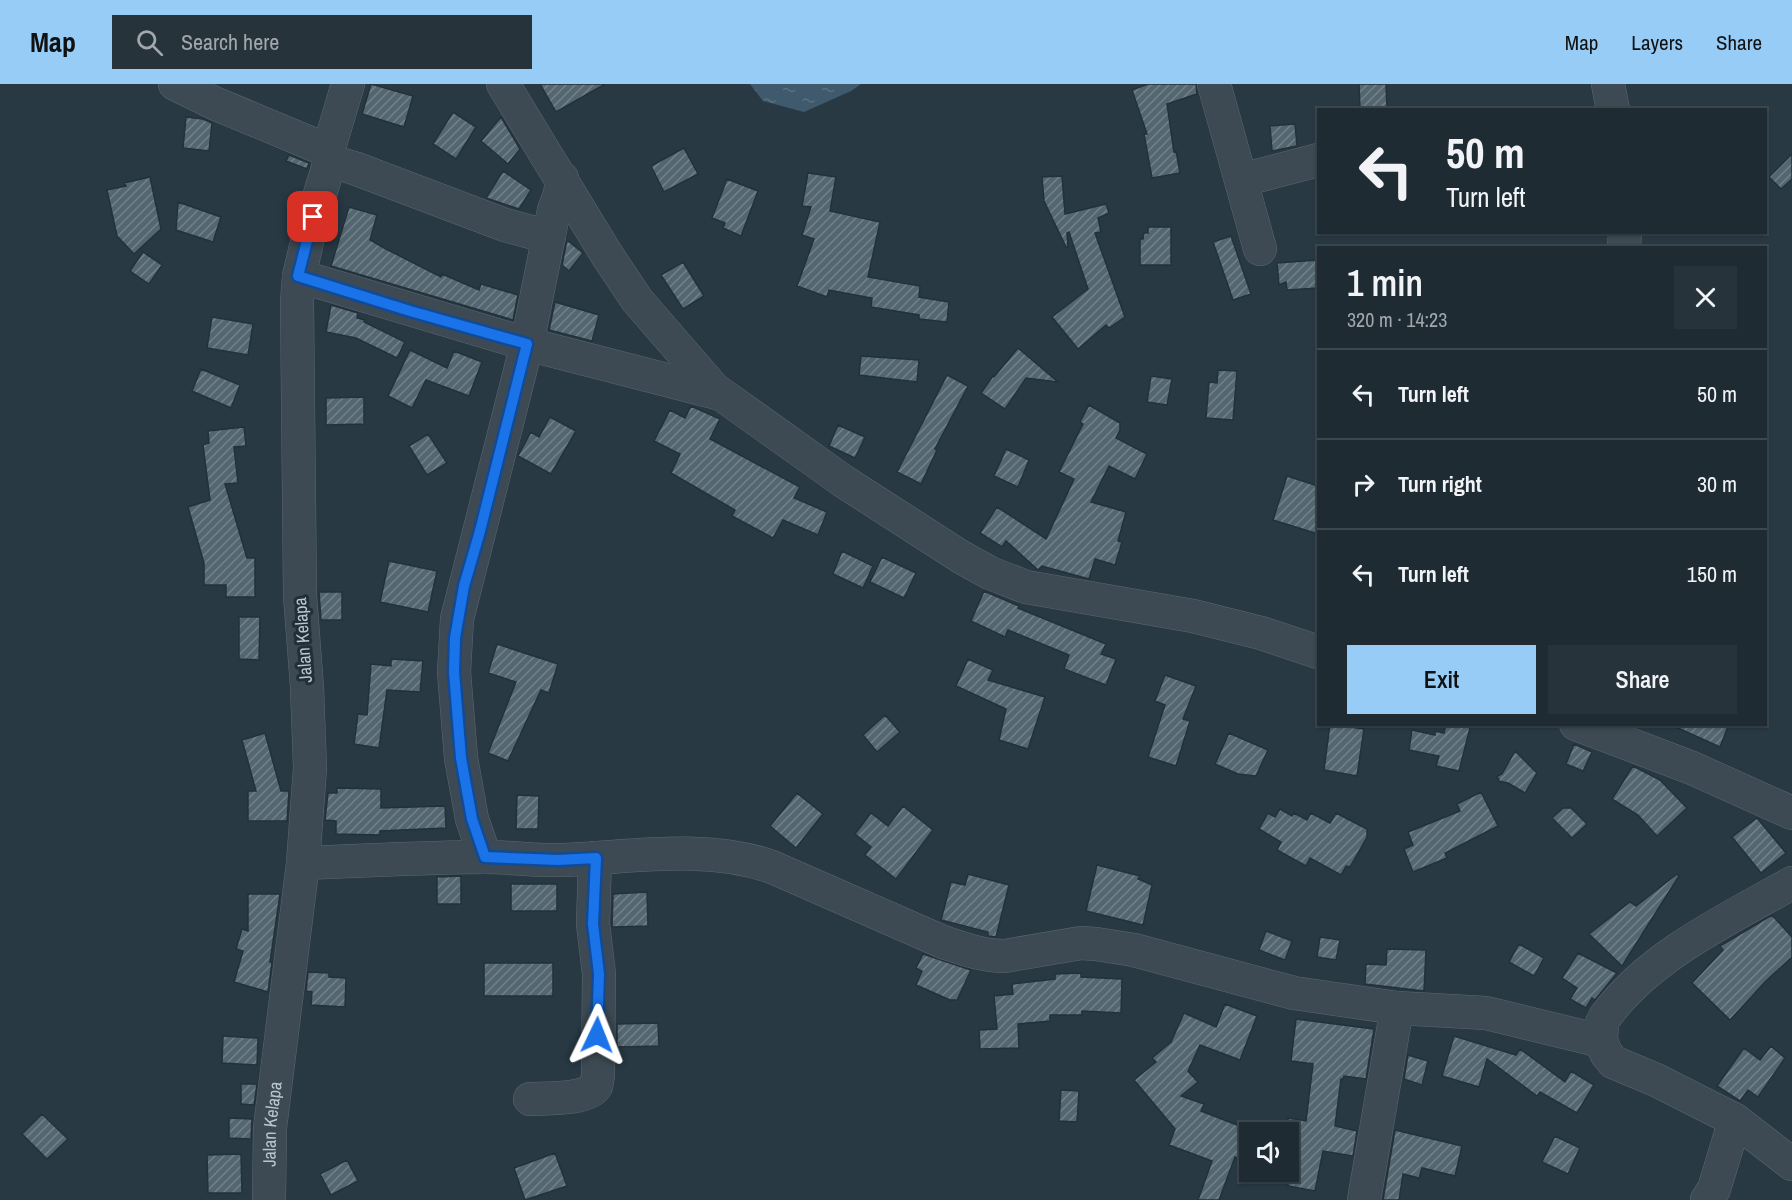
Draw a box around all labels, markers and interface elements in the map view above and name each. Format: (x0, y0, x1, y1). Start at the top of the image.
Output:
search box (112, 15, 532, 69)
text: Map (30, 23, 76, 61)
icon: search (133, 26, 166, 59)
text: Search here (181, 27, 279, 57)
text: Map (1565, 28, 1598, 57)
text: Layers (1631, 28, 1683, 57)
text: Share (1716, 28, 1762, 57)
text: 50 m (1446, 125, 1525, 181)
icon: left (1347, 132, 1425, 210)
text: Turn left (1446, 179, 1525, 215)
pin (287, 191, 338, 242)
icon: arrive (296, 200, 329, 233)
text: 1 min (1347, 259, 1423, 307)
button: close (1674, 266, 1737, 329)
text: 320 m · 14:23 (1347, 306, 1447, 333)
icon: left (1347, 378, 1380, 411)
text: Turn left (1398, 379, 1469, 409)
text: 50 m (1697, 379, 1737, 409)
icon: right (1347, 468, 1380, 501)
text: Turn right (1398, 469, 1482, 499)
text: 30 m (1697, 469, 1737, 499)
icon: left (1347, 558, 1380, 591)
text: Turn left (1398, 559, 1469, 589)
text: 150 m (1687, 559, 1737, 589)
street label: Jalan Kelapa (287, 597, 318, 683)
button: Exit (1347, 645, 1536, 714)
button: Share (1548, 645, 1737, 714)
position arrow (565, 1003, 629, 1067)
street label: Jalan Kelapa (256, 1080, 288, 1167)
map controls (1239, 1122, 1299, 1182)
button: sound (1239, 1122, 1299, 1182)

